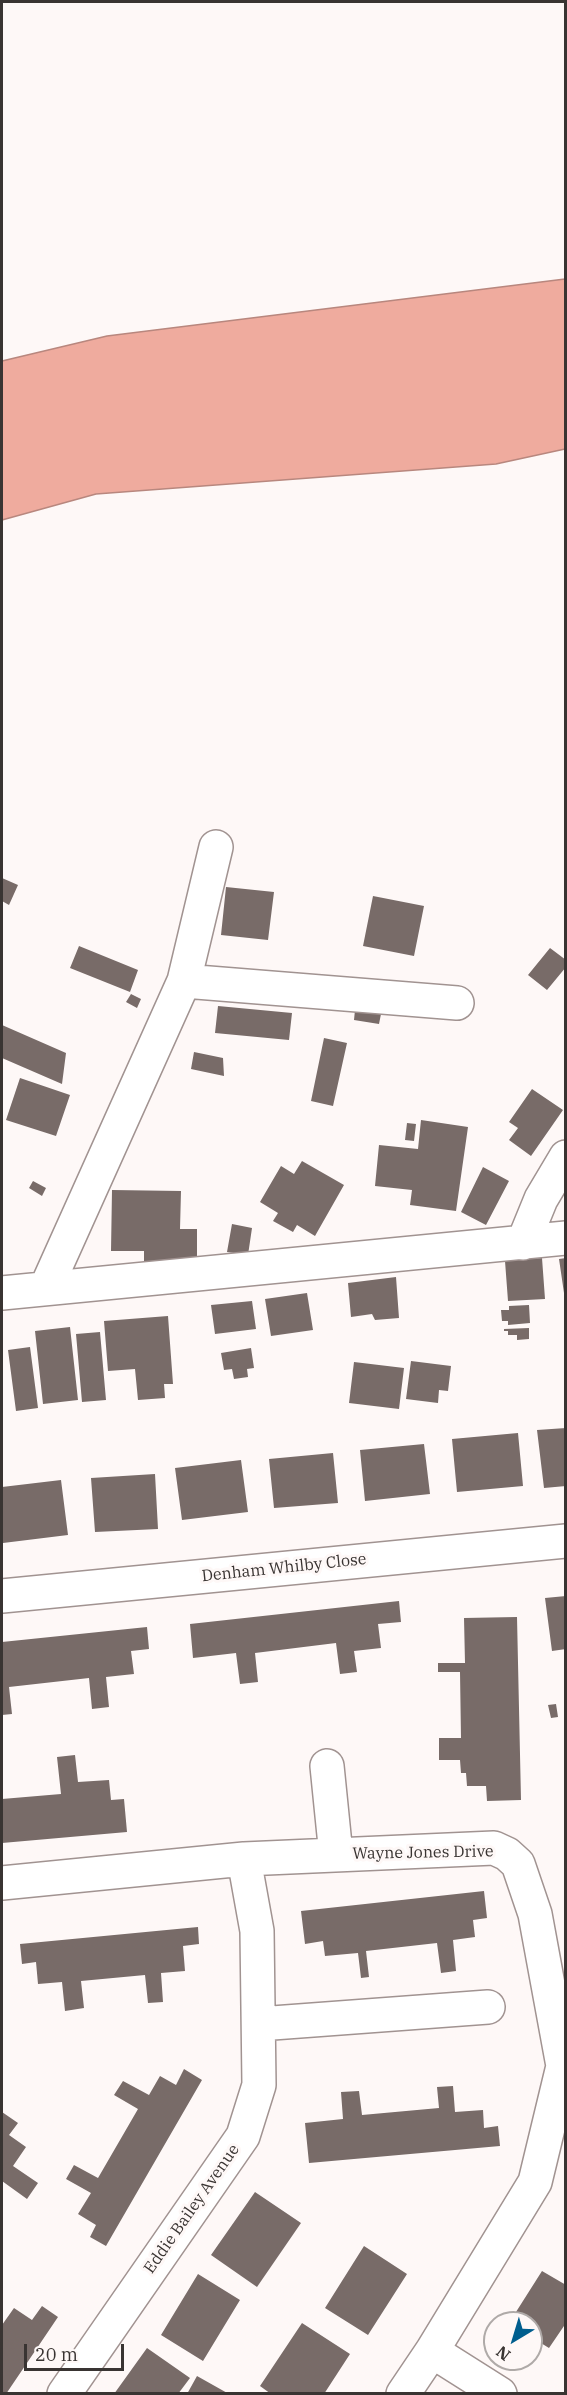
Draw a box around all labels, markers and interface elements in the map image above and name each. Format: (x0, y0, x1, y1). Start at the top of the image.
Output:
street label: Denham Whilby Close (201, 1550, 367, 1586)
street label: Wayne Jones Drive (352, 1842, 494, 1864)
street label: Eddie Bailey Avenue (140, 2141, 244, 2277)
north arrow (483, 2311, 543, 2371)
scale bar (27, 2332, 128, 2370)
text: N (492, 2342, 514, 2365)
text: 20 m (35, 2343, 78, 2366)

